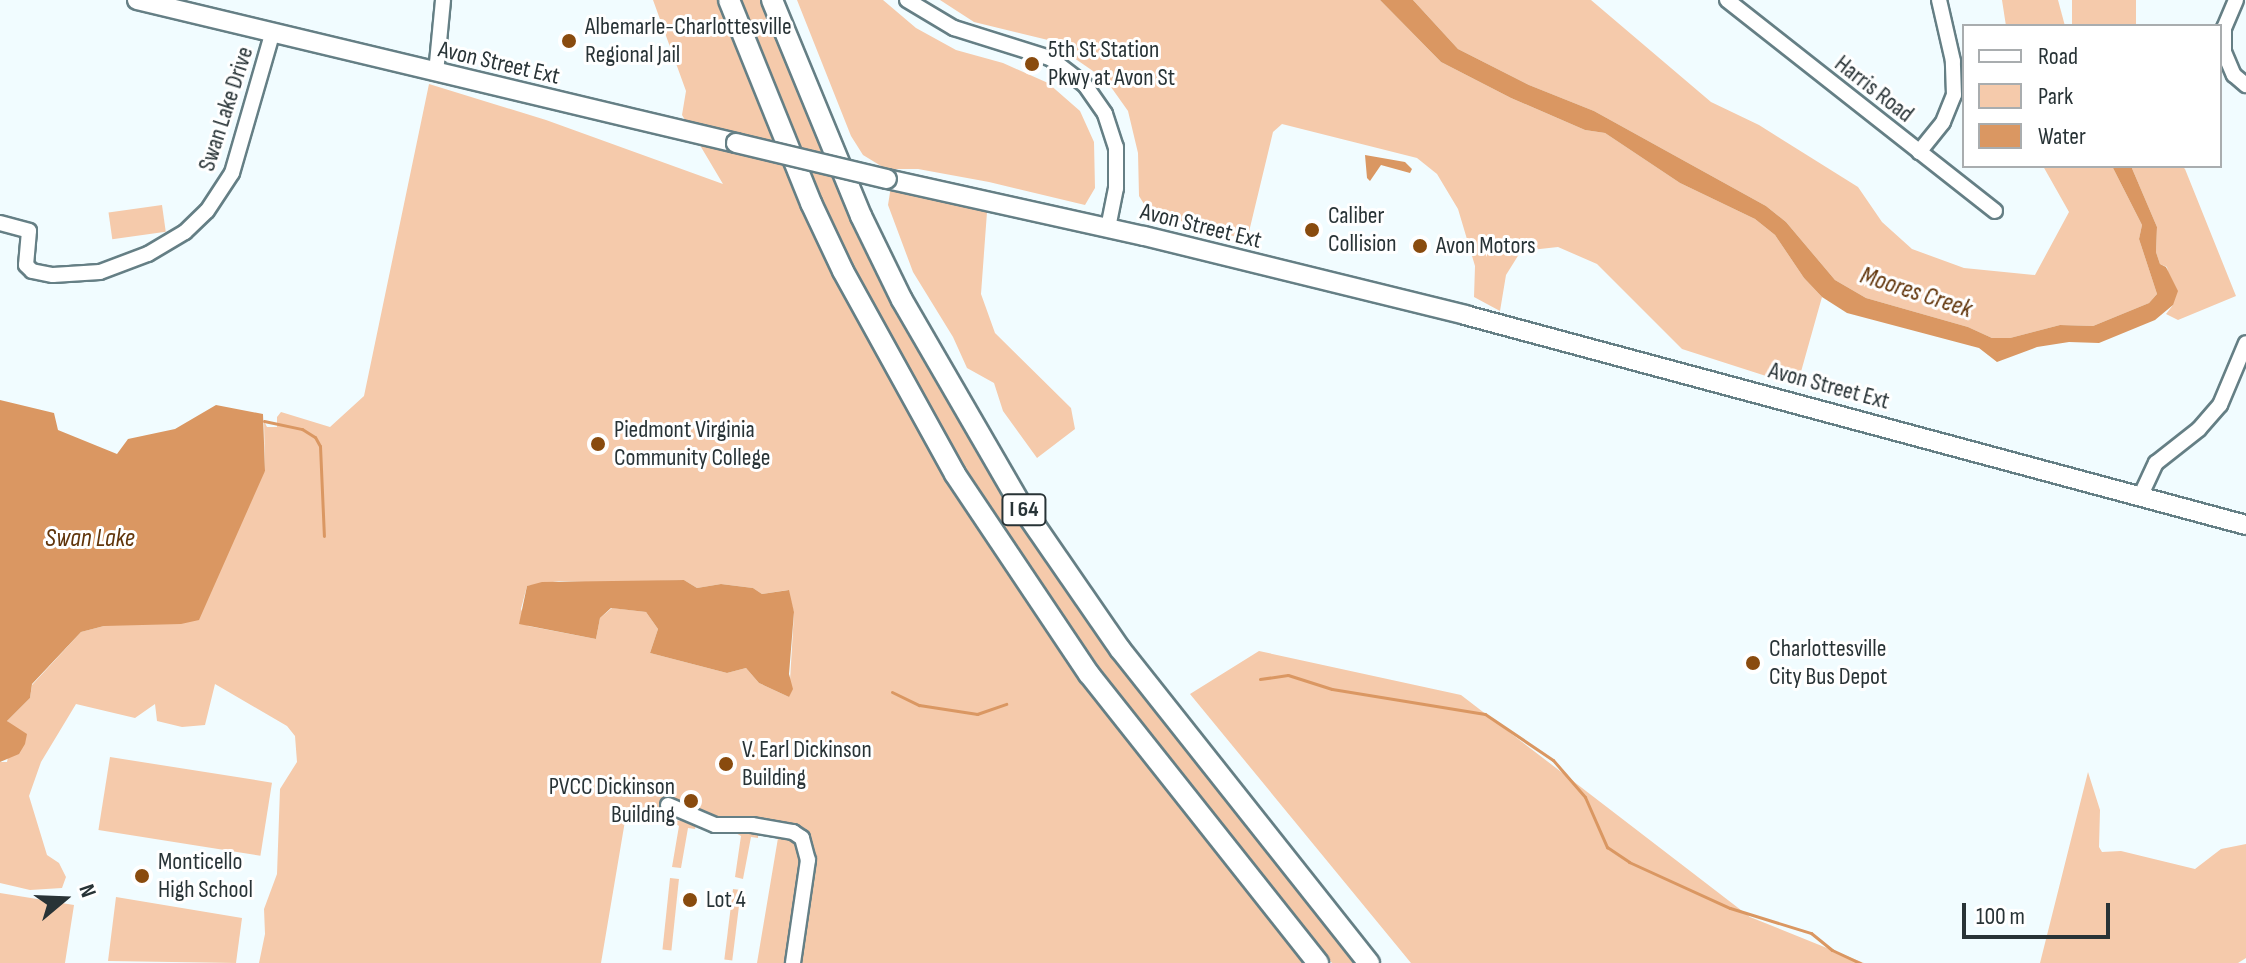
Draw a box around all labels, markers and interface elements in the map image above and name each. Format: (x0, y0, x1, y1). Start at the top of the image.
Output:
place label: Albemarle-Charlottesville Regional Jail (585, 13, 792, 69)
legend (1962, 24, 2222, 168)
marker: Albemarle-Charlottesville Regional Jail (560, 32, 578, 50)
street label: Avon Street Ext (436, 35, 562, 91)
place label: 5th St Station Pkwy at Avon St (1048, 36, 1175, 92)
text: Road (2038, 42, 2078, 71)
street label: Swan Lake Drive (192, 43, 260, 175)
street label: Harris Road (1829, 49, 1919, 129)
marker: 5th St Station Pkwy at Avon St (1023, 55, 1041, 73)
text: Park (2038, 82, 2073, 111)
text: Water (2038, 122, 2086, 151)
street label: Avon Street Ext (1138, 197, 1264, 255)
place label: Caliber Collision (1328, 202, 1397, 258)
marker: Caliber Collision (1303, 221, 1321, 239)
place label: Avon Motors (1436, 232, 1536, 260)
marker: Avon Motors (1411, 237, 1429, 255)
water label: Moores Creek (1856, 260, 1976, 326)
street label: Avon Street Ext (1766, 356, 1892, 416)
place label: Piedmont Virginia Community College (614, 416, 771, 472)
marker: Piedmont Virginia Community College (589, 435, 607, 453)
road number: I 64 (1000, 492, 1048, 528)
water label: Swan Lake (45, 523, 135, 555)
place label: Charlottesville City Bus Depot (1769, 635, 1887, 691)
marker: Charlottesville City Bus Depot (1744, 654, 1762, 672)
place label: V. Earl Dickinson Building (742, 736, 872, 792)
marker: V. Earl Dickinson Building (717, 755, 735, 773)
place label: PVCC Dickinson Building (549, 773, 675, 829)
marker: PVCC Dickinson Building (682, 792, 700, 810)
place label: Monticello High School (158, 848, 253, 904)
north arrow (24, 859, 104, 939)
marker: Monticello High School (133, 867, 151, 885)
text: N (72, 881, 102, 901)
place label: Lot 4 (706, 886, 746, 914)
scale bar (1966, 887, 2114, 937)
marker: Lot 4 (681, 891, 699, 909)
text: 100 m (1976, 902, 2025, 931)

